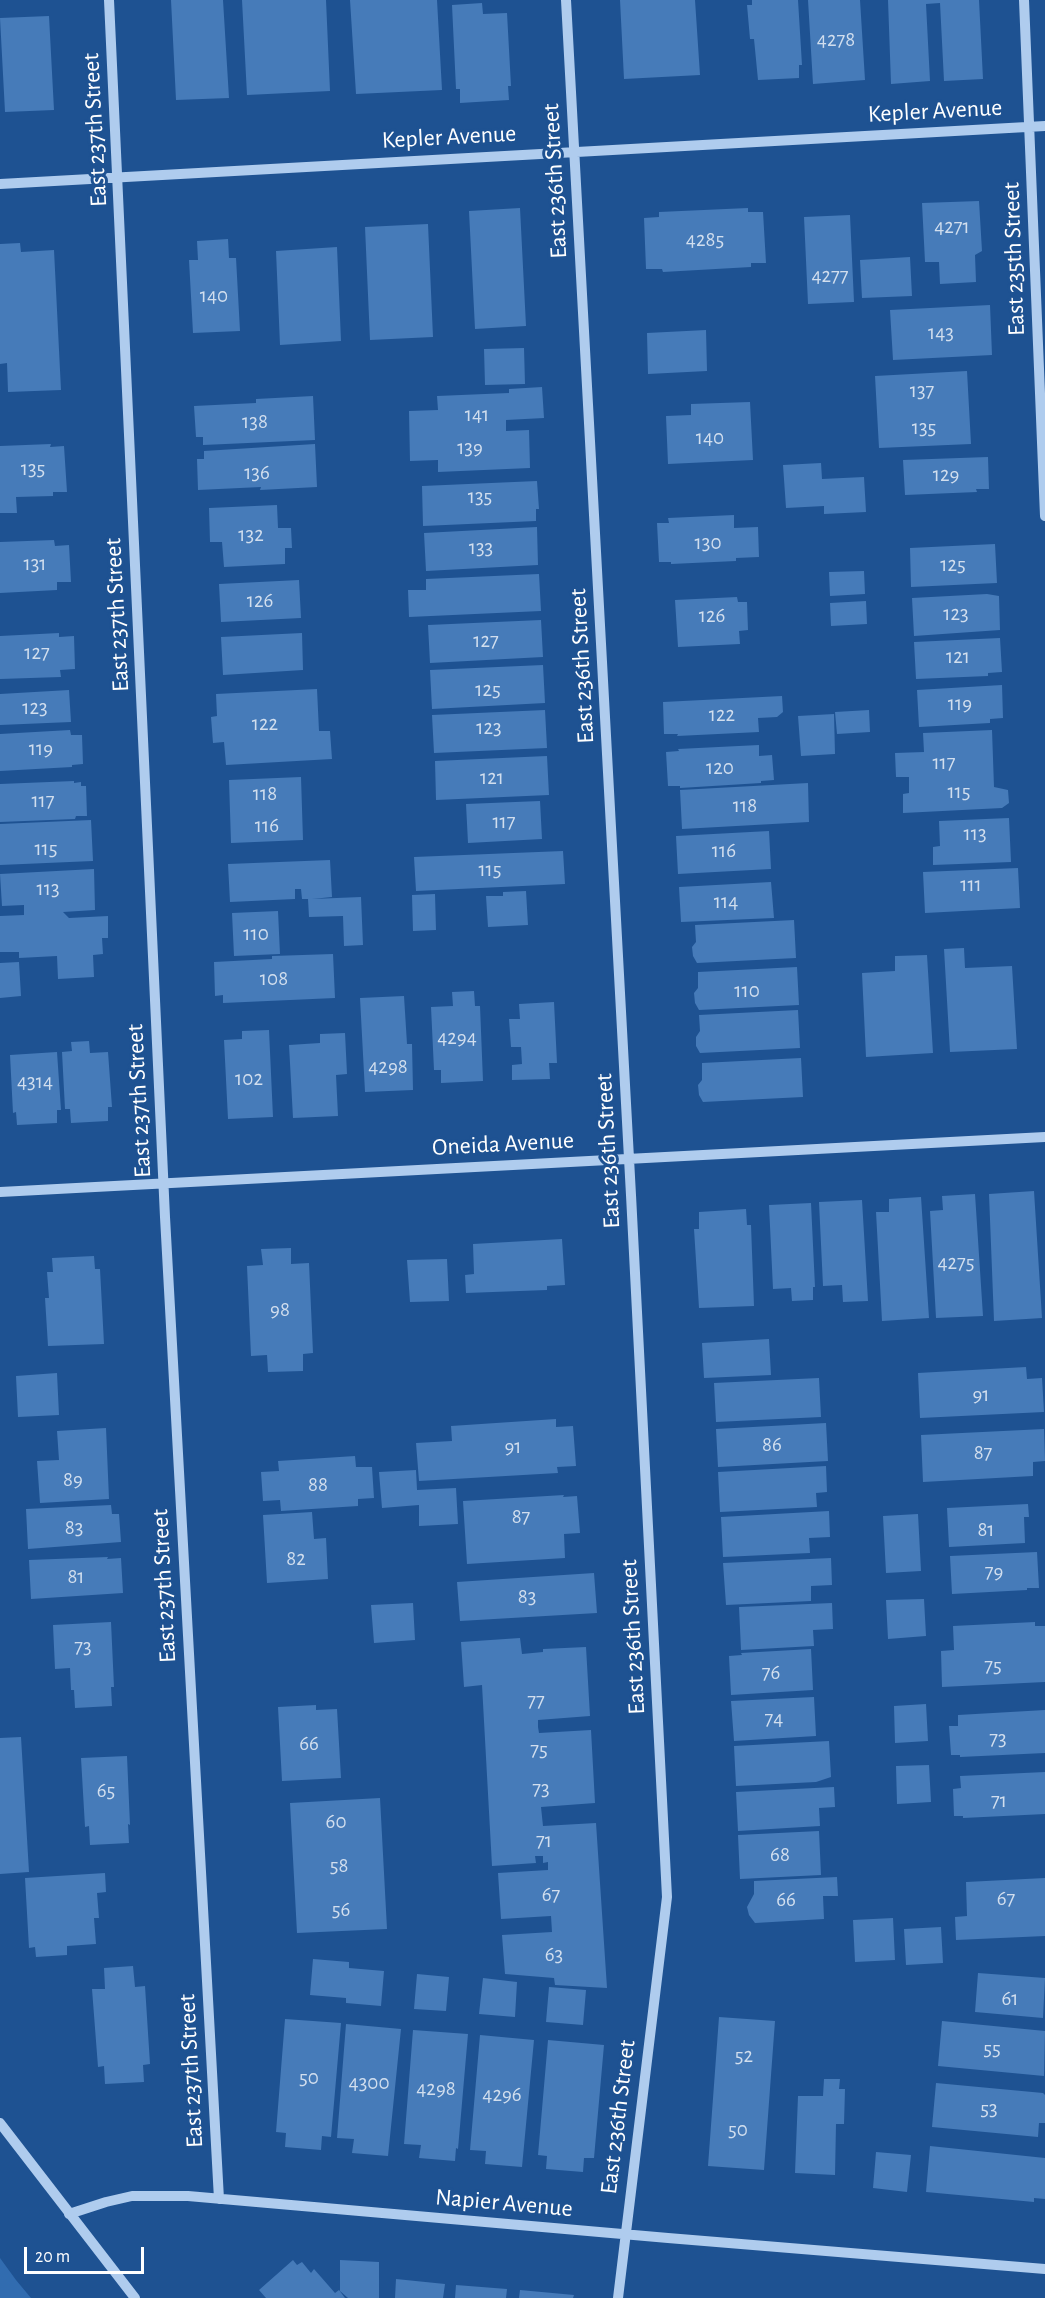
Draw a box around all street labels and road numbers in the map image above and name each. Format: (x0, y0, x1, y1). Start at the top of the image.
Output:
street label: East 237th Street (77, 52, 113, 208)
street label: Kepler Avenue (867, 93, 1003, 129)
street label: East 236th Street (537, 103, 573, 259)
street label: Kepler Avenue (381, 119, 517, 155)
street label: East 235th Street (997, 181, 1031, 337)
street label: East 237th Street (99, 537, 135, 693)
street label: East 236th Street (564, 588, 600, 744)
street label: East 237th Street (121, 1023, 157, 1179)
street label: East 236th Street (590, 1073, 626, 1229)
street label: Oneida Avenue (431, 1126, 575, 1162)
street label: East 237th Street (146, 1508, 182, 1664)
street label: East 236th Street (615, 1559, 651, 1715)
street label: East 237th Street (173, 1993, 209, 2149)
street label: East 236th Street (594, 2038, 642, 2196)
street label: Napier Avenue (434, 2183, 574, 2223)

